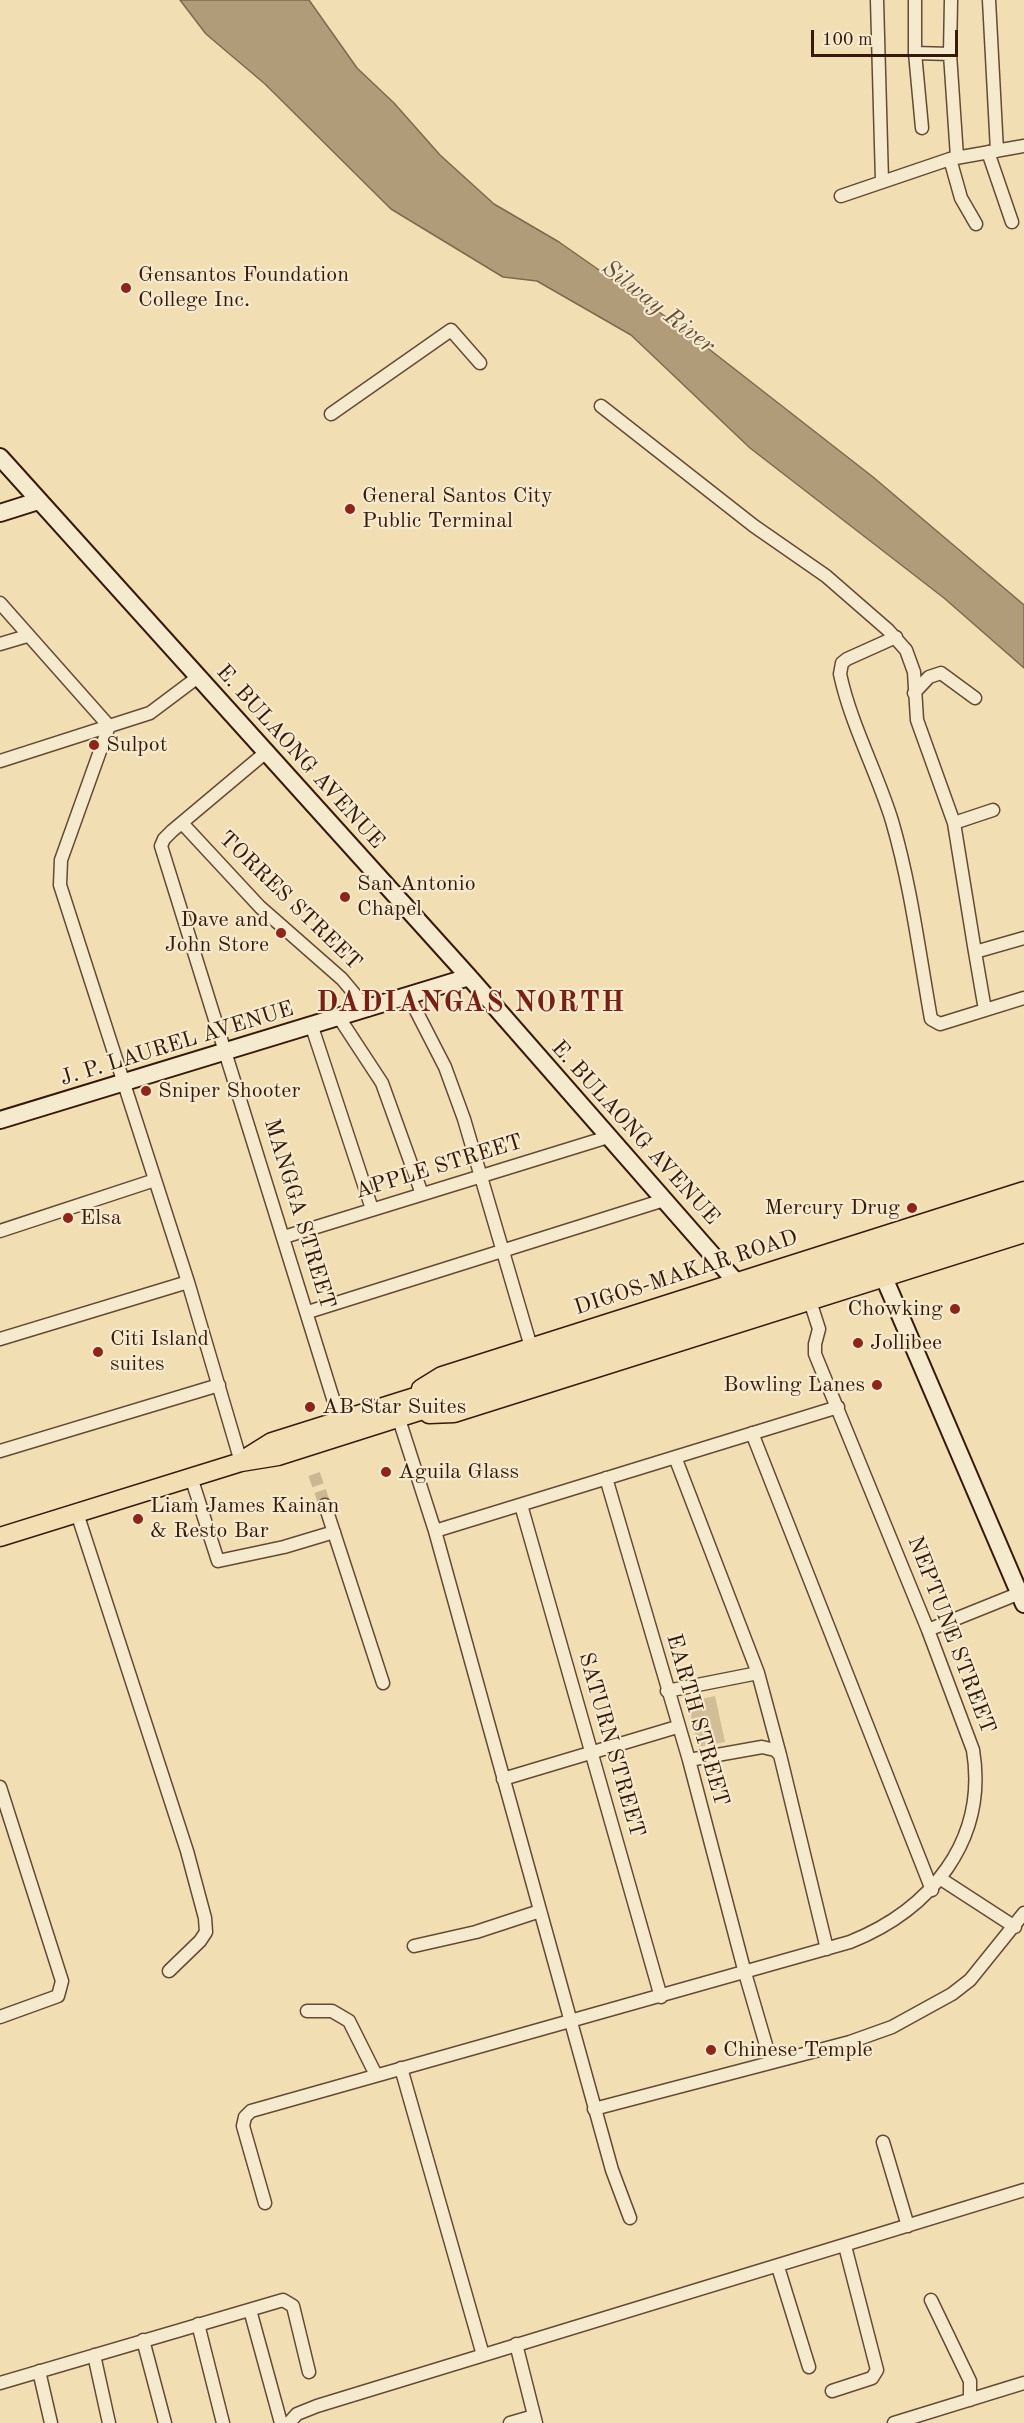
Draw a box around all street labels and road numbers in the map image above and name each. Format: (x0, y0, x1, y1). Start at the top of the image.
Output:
street label: E. BULAONG AVENUE (210, 659, 390, 855)
street label: TORRES STREET (213, 826, 367, 976)
street label: J. P. LAUREL AVENUE (57, 996, 297, 1092)
street label: E. BULAONG AVENUE (545, 1035, 725, 1231)
street label: MANGGA STREET (258, 1116, 340, 1312)
street label: APPLE STREET (352, 1129, 526, 1205)
street label: DIGOS-MAKAR ROAD (571, 1224, 801, 1322)
street label: NEPTUNE STREET (901, 1533, 1001, 1737)
street label: EARTH STREET (660, 1631, 734, 1809)
street label: SATURN STREET (572, 1650, 650, 1840)

